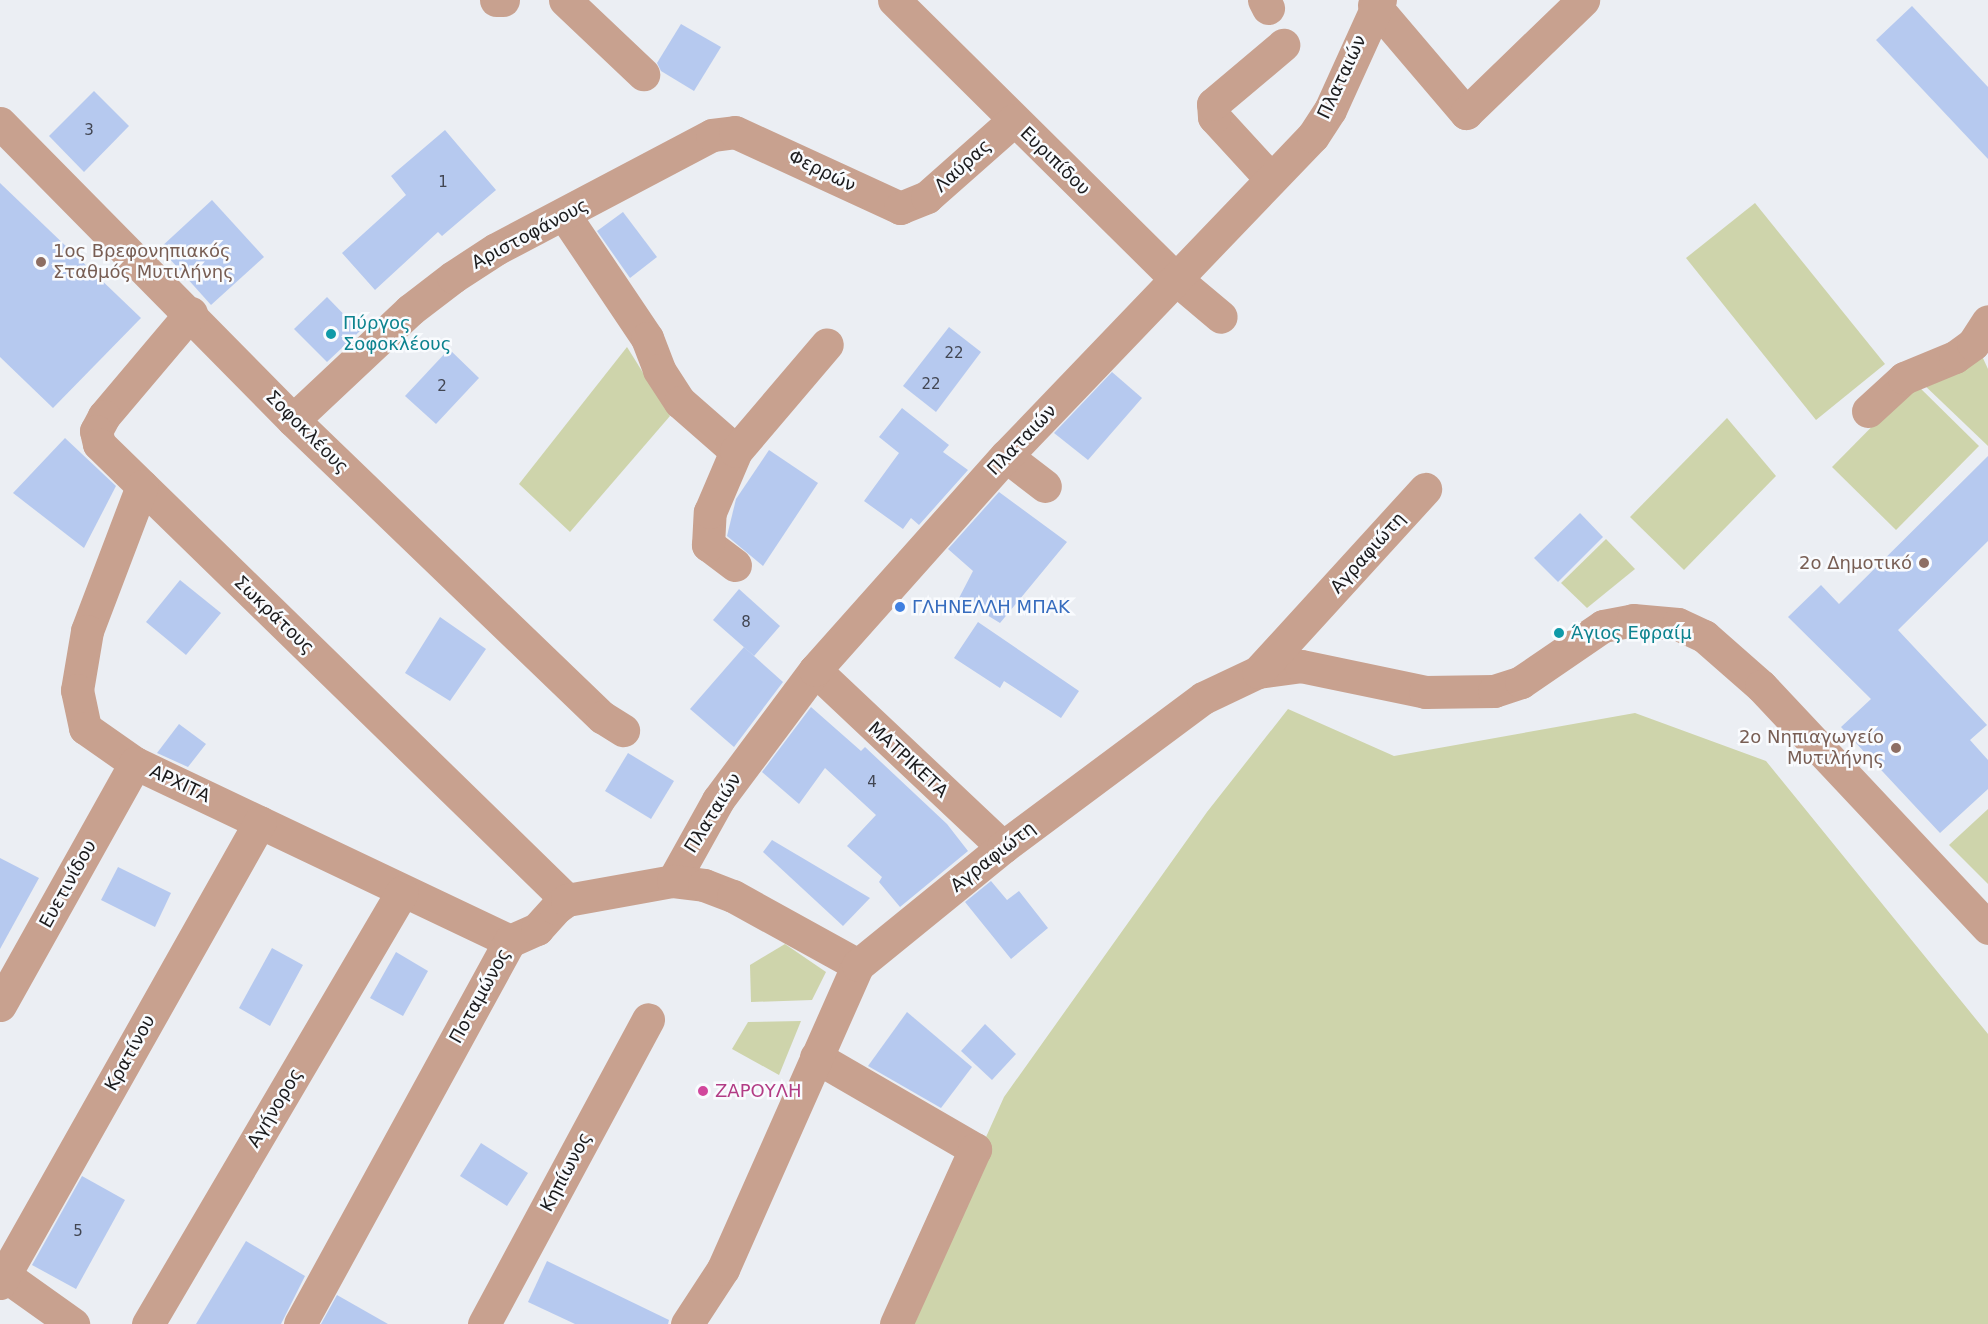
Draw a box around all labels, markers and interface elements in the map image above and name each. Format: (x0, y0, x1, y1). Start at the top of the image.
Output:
street label: Πλαταιών (1313, 32, 1371, 122)
house number: 3 (84, 122, 94, 140)
street label: Ευριπίδου (1016, 122, 1094, 200)
street label: Λαύρας (930, 135, 996, 197)
street label: Φερρών (785, 146, 859, 196)
house number: 1 (438, 174, 448, 192)
street label: Αριστοφάνους (468, 194, 592, 274)
place label: 1ος Βρεφονηπιακός Σταθμός Μυτιλήνης (53, 241, 234, 284)
marker: 1ος Βρεφονηπιακός Σταθμός Μυτιλήνης (34, 255, 48, 269)
place label: Πύργος Σοφοκλέους (343, 313, 451, 356)
marker: Πύργος Σοφοκλέους (324, 327, 338, 341)
house number: 22 (944, 345, 964, 363)
house number: 22 (921, 376, 941, 394)
house number: 2 (437, 378, 447, 396)
street label: Σοφοκλέους (261, 386, 353, 478)
street label: Πλαταιών (983, 400, 1061, 480)
street label: Αγραφιώτη (1326, 508, 1410, 598)
place label: 2ο Δημοτικό (1799, 552, 1912, 574)
marker: 2ο Δημοτικό (1917, 556, 1931, 570)
street label: Σωκράτους (229, 571, 319, 659)
place label: ΓΛΗΝΕΛΛΗ ΜΠΑΚ (912, 596, 1070, 618)
marker: ΓΛΗΝΕΛΛΗ ΜΠΑΚ (893, 600, 907, 614)
house number: 8 (741, 614, 751, 632)
place label: Άγιος Εφραίμ (1571, 622, 1692, 644)
marker: Άγιος Εφραίμ (1552, 626, 1566, 640)
street label: ΜΑΤΡΙΚΕΤΑ (864, 717, 952, 803)
place label: 2ο Νηπιαγωγείο Μυτιλήνης (1739, 727, 1884, 770)
marker: 2ο Νηπιαγωγείο Μυτιλήνης (1889, 741, 1903, 755)
street label: ΑΡΧΙΤΑ (146, 761, 214, 807)
street label: Πλαταιών (680, 769, 746, 857)
house number: 4 (867, 774, 877, 792)
street label: Αγραφιώτη (946, 817, 1040, 897)
street label: Ευετινίδου (35, 836, 101, 932)
street label: Ποταμώνος (445, 945, 515, 1047)
street label: Κρατίνου (100, 1011, 160, 1095)
street label: Αγήνορος (243, 1065, 307, 1151)
place label: ΖΑΡΟΥΛΗ (715, 1080, 802, 1102)
marker: ΖΑΡΟΥΛΗ (696, 1084, 710, 1098)
street label: Κηπίωνος (536, 1129, 596, 1215)
house number: 5 (73, 1223, 83, 1241)

